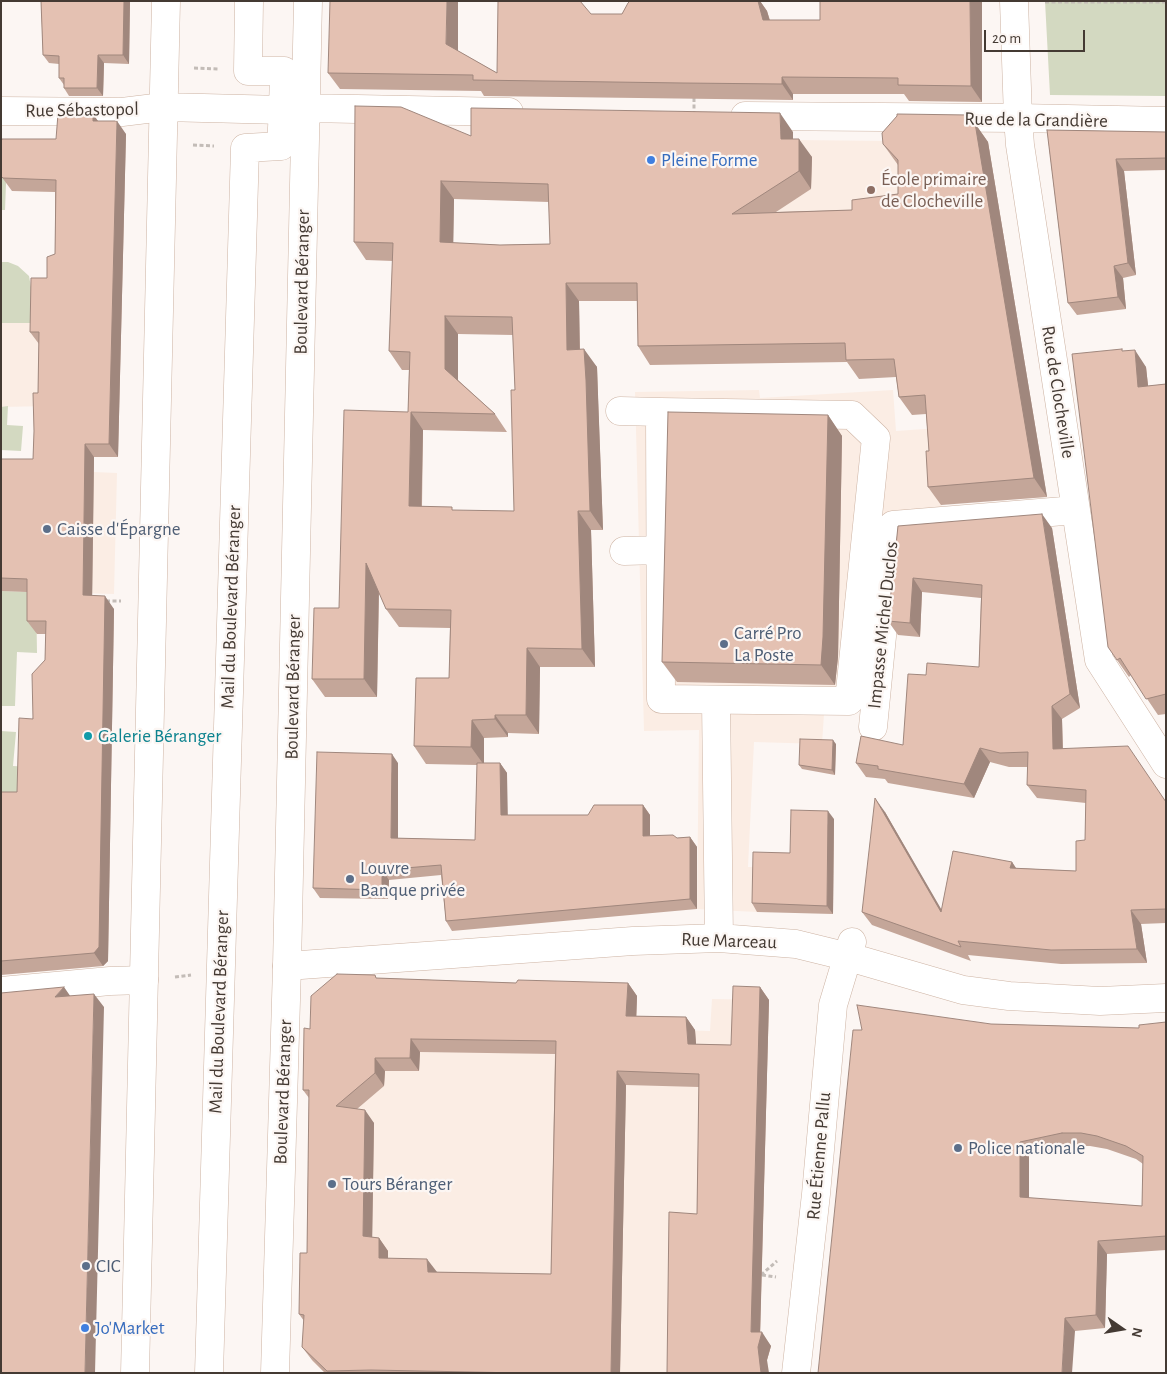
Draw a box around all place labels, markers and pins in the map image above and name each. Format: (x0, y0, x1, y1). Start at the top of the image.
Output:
place label: Pleine Forme (661, 149, 757, 171)
marker: Pleine Forme (645, 154, 657, 166)
place label: École primaire de Clocheville (881, 168, 987, 212)
marker: École primaire de Clocheville (865, 184, 877, 196)
place label: Caisse d'Épargne (57, 518, 181, 540)
marker: Caisse d'Épargne (41, 523, 53, 535)
place label: Carré Pro La Poste (734, 622, 802, 666)
marker: Carré Pro La Poste (718, 638, 730, 650)
place label: Galerie Béranger (98, 725, 221, 747)
marker: Galerie Béranger (82, 730, 94, 742)
place label: Louvre Banque privée (360, 857, 465, 901)
marker: Louvre Banque privée (344, 873, 356, 885)
place label: Police nationale (968, 1137, 1085, 1159)
marker: Police nationale (952, 1142, 964, 1154)
place label: Tours Béranger (342, 1173, 452, 1195)
marker: Tours Béranger (326, 1178, 338, 1190)
place label: CIC (96, 1255, 121, 1277)
marker: CIC (80, 1260, 92, 1272)
place label: Jo'Market (95, 1317, 165, 1339)
marker: Jo'Market (79, 1322, 91, 1334)

